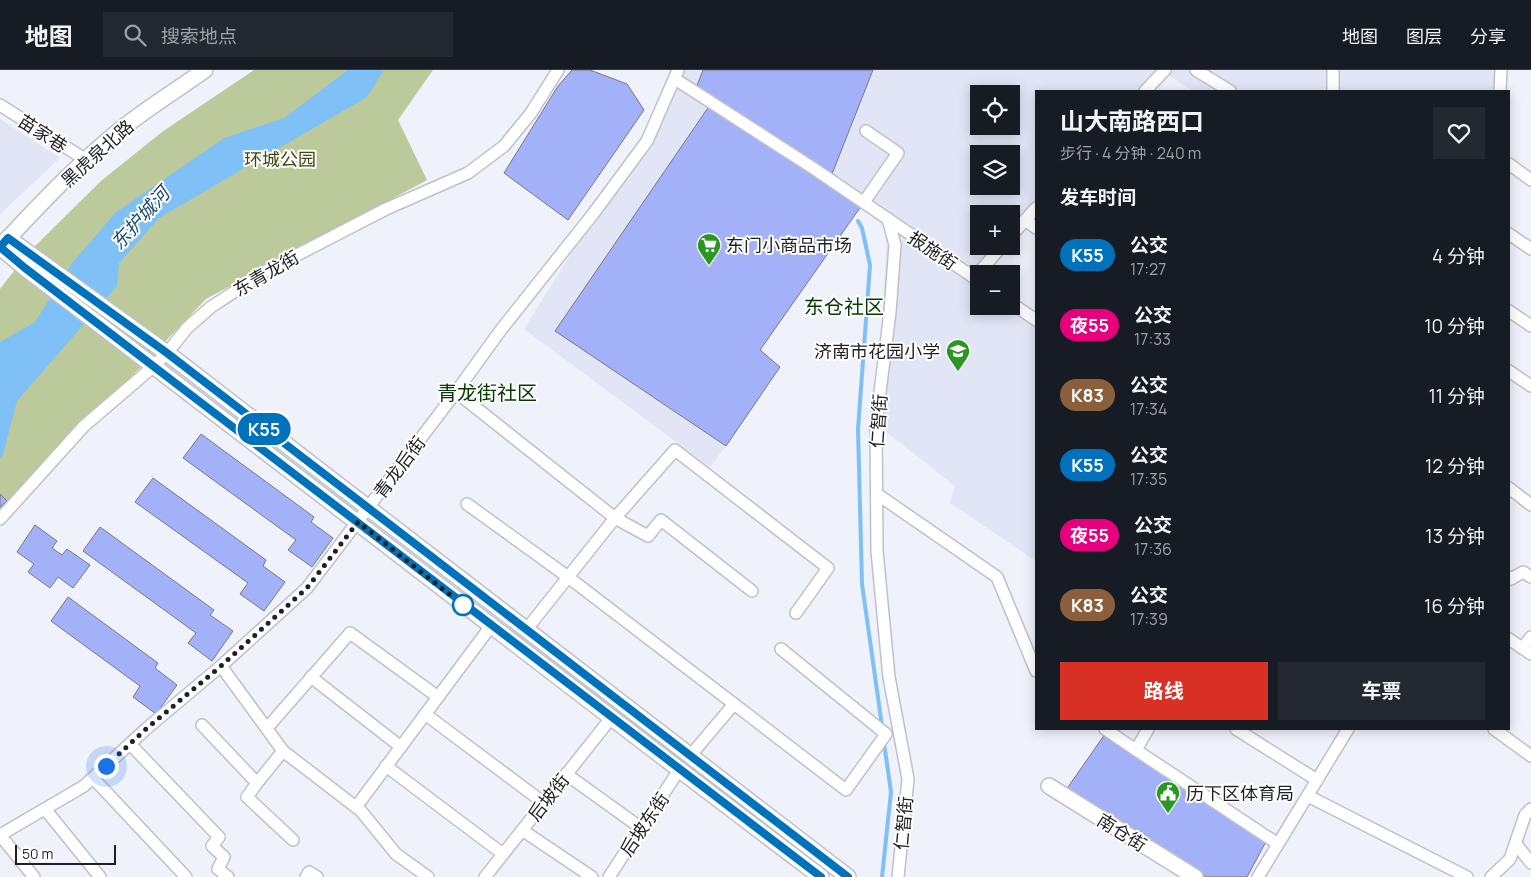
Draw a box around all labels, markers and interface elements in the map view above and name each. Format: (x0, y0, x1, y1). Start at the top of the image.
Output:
search box (103, 12, 453, 57)
text: 地图 (25, 19, 73, 52)
icon: search (121, 21, 149, 49)
text: 搜索地点 (161, 23, 237, 49)
text: 地图 (1342, 24, 1378, 48)
text: 图层 (1406, 24, 1442, 48)
text: 分享 (1470, 24, 1506, 48)
map controls (970, 85, 1020, 315)
button: locate (970, 85, 1020, 135)
text: 山大南路西口 (1060, 104, 1204, 137)
button: heart (1433, 107, 1485, 159)
street label: 苗家巷 (14, 108, 72, 158)
street label: 黑虎泉北路 (56, 114, 138, 192)
text: 步行 · 4 分钟 · 240 m (1060, 142, 1201, 164)
button: layers (970, 145, 1020, 195)
park label: 环城公园 (244, 147, 316, 171)
water label: 东护城河 (105, 178, 178, 255)
text: 发车时间 (1060, 184, 1136, 210)
button: + (970, 205, 1020, 255)
street label: 报施街 (904, 225, 962, 275)
supermarket icon: 东门小商品市场 (696, 232, 722, 266)
text: 公交 (1130, 232, 1168, 258)
place label: 东门小商品市场 (726, 233, 852, 257)
text: K55 (1071, 243, 1104, 267)
text: 4 分钟 (1432, 243, 1485, 269)
street label: 东青龙街 (229, 245, 303, 301)
text: 17:27 (1130, 258, 1166, 280)
button: − (970, 265, 1020, 315)
district label: 东仓社区 (804, 293, 884, 320)
text: 公交 (1134, 302, 1172, 328)
text: 夜55 (1070, 313, 1109, 337)
text: 10 分钟 (1424, 313, 1485, 339)
text: 17:33 (1134, 328, 1171, 350)
school or university icon: 济南市花园小学 (945, 338, 971, 372)
place label: 济南市花园小学 (814, 339, 940, 363)
text: 公交 (1130, 372, 1168, 398)
district label: 青龙街社区 (437, 379, 537, 406)
text: K83 (1071, 383, 1104, 407)
text: 11 分钟 (1428, 383, 1485, 409)
street label: 仁智街 (864, 393, 892, 449)
text: 17:34 (1130, 398, 1167, 420)
line badge: K55 (235, 413, 293, 445)
text: K55 (248, 417, 280, 441)
street label: 青龙后街 (368, 431, 430, 503)
text: 公交 (1130, 442, 1168, 468)
text: K55 (1071, 453, 1104, 477)
text: 12 分钟 (1425, 453, 1485, 479)
text: 17:35 (1130, 468, 1167, 490)
text: 公交 (1134, 512, 1172, 538)
text: 夜55 (1070, 523, 1109, 547)
text: 13 分钟 (1425, 523, 1485, 549)
text: 17:36 (1134, 538, 1172, 560)
text: 公交 (1130, 582, 1168, 608)
text: K83 (1071, 593, 1104, 617)
text: 16 分钟 (1424, 593, 1485, 619)
unlabelled marker (452, 594, 474, 616)
text: 17:39 (1130, 608, 1168, 630)
button: 路线 (1060, 662, 1268, 720)
button: 车票 (1278, 662, 1485, 720)
your location (94, 754, 119, 779)
street label: 后坡街 (522, 768, 574, 826)
public building icon: 历下区体育局 (1155, 780, 1181, 814)
place label: 历下区体育局 (1186, 781, 1294, 805)
street label: 后坡东街 (614, 787, 674, 861)
street label: 仁智街 (889, 795, 917, 851)
street label: 南仓街 (1093, 808, 1151, 856)
scale bar (15, 842, 116, 865)
text: 50 m (22, 844, 53, 863)

